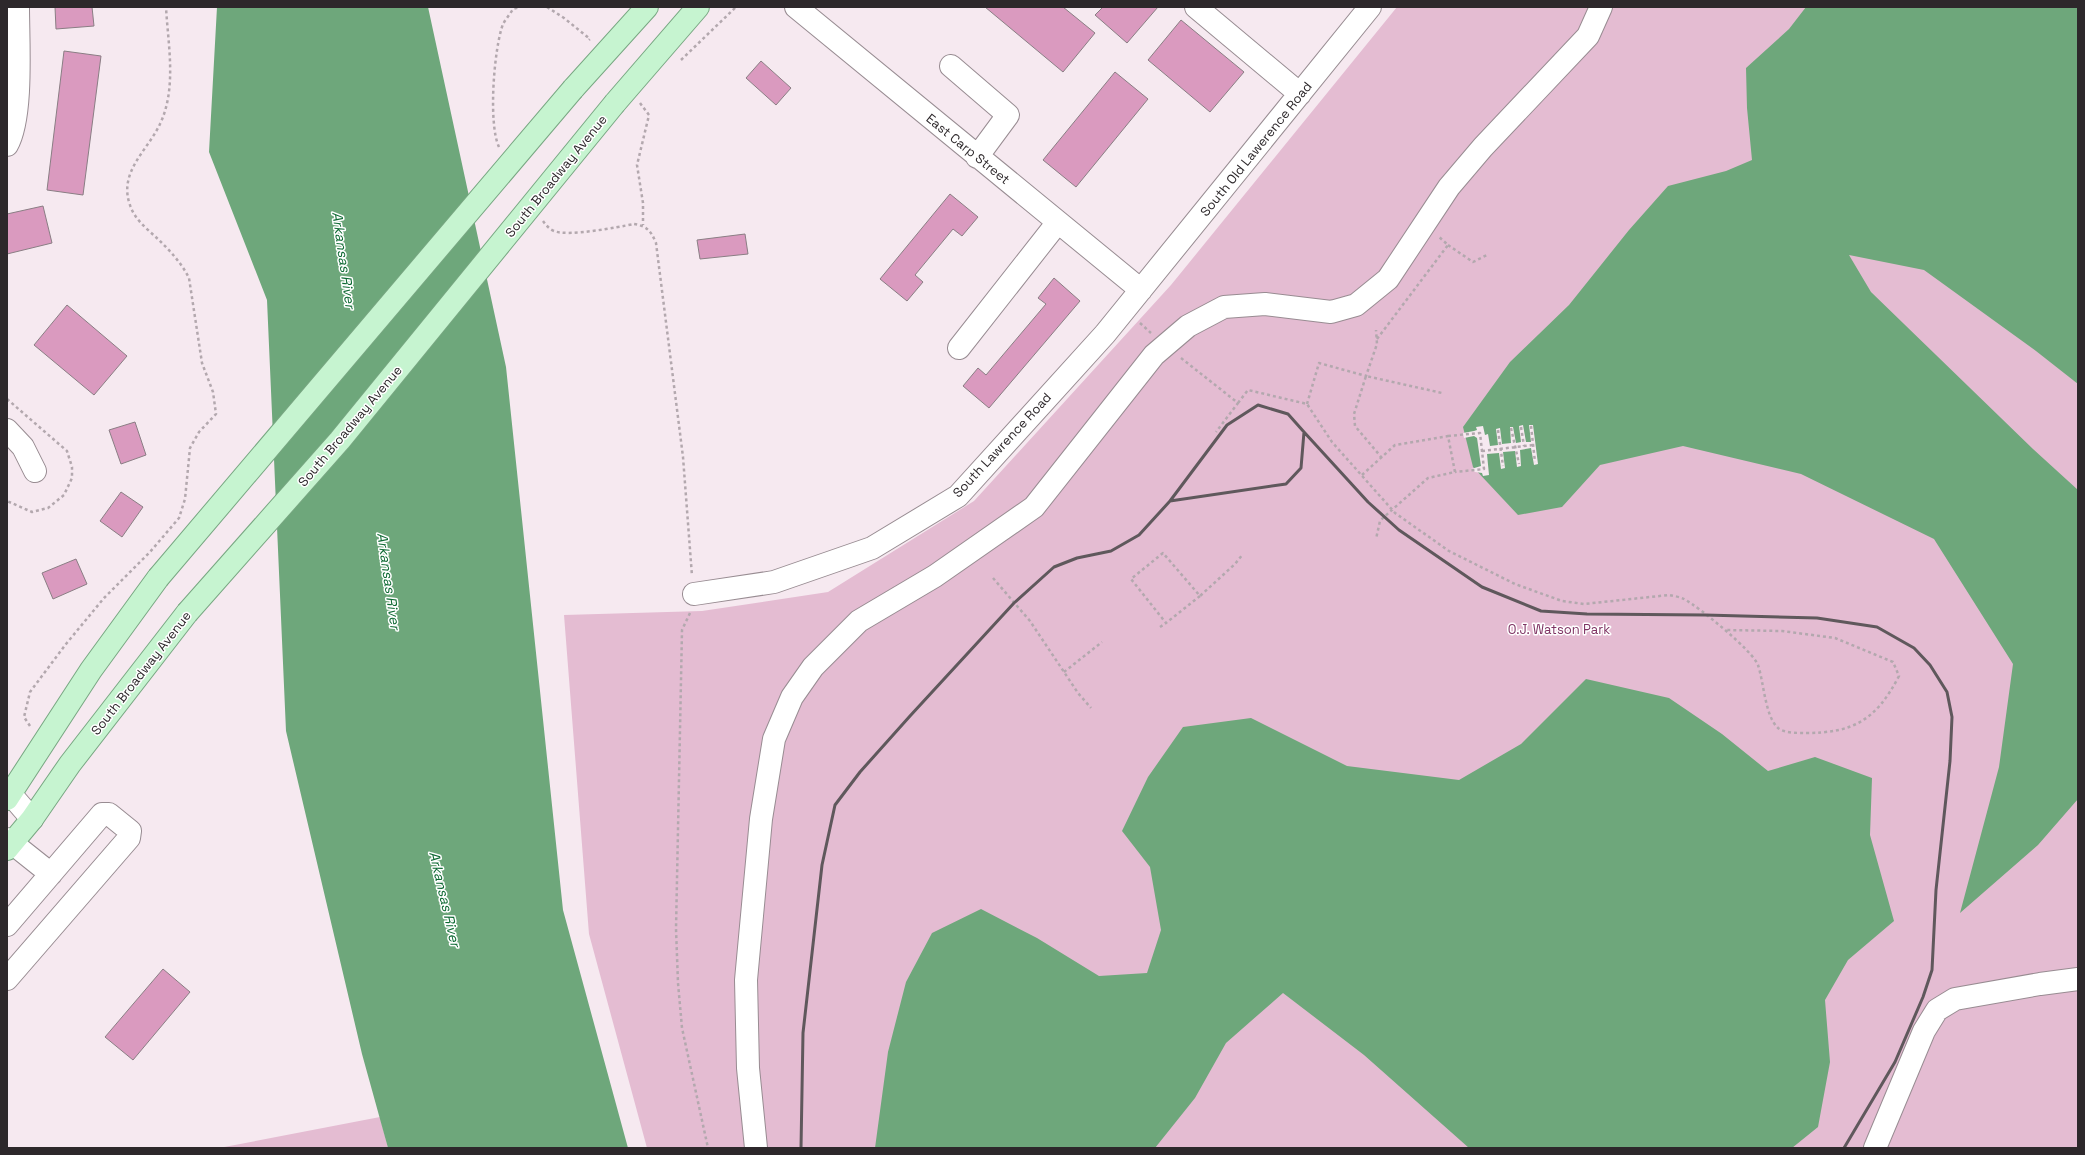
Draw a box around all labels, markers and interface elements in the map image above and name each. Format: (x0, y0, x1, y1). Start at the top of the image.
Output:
street label: South Old Lawerence Road (1196, 78, 1316, 220)
street label: East Carp Street (923, 110, 1013, 188)
street label: South Broadway Avenue (501, 111, 611, 241)
water label: Arkansas River (328, 210, 360, 311)
street label: South Broadway Avenue (294, 362, 406, 490)
street label: South Lawrence Road (949, 389, 1055, 501)
water label: Arkansas River (373, 531, 405, 632)
street label: South Broadway Avenue (87, 608, 195, 738)
park label: O.J. Watson Park (1508, 621, 1610, 638)
water label: Arkansas River (425, 849, 465, 950)

